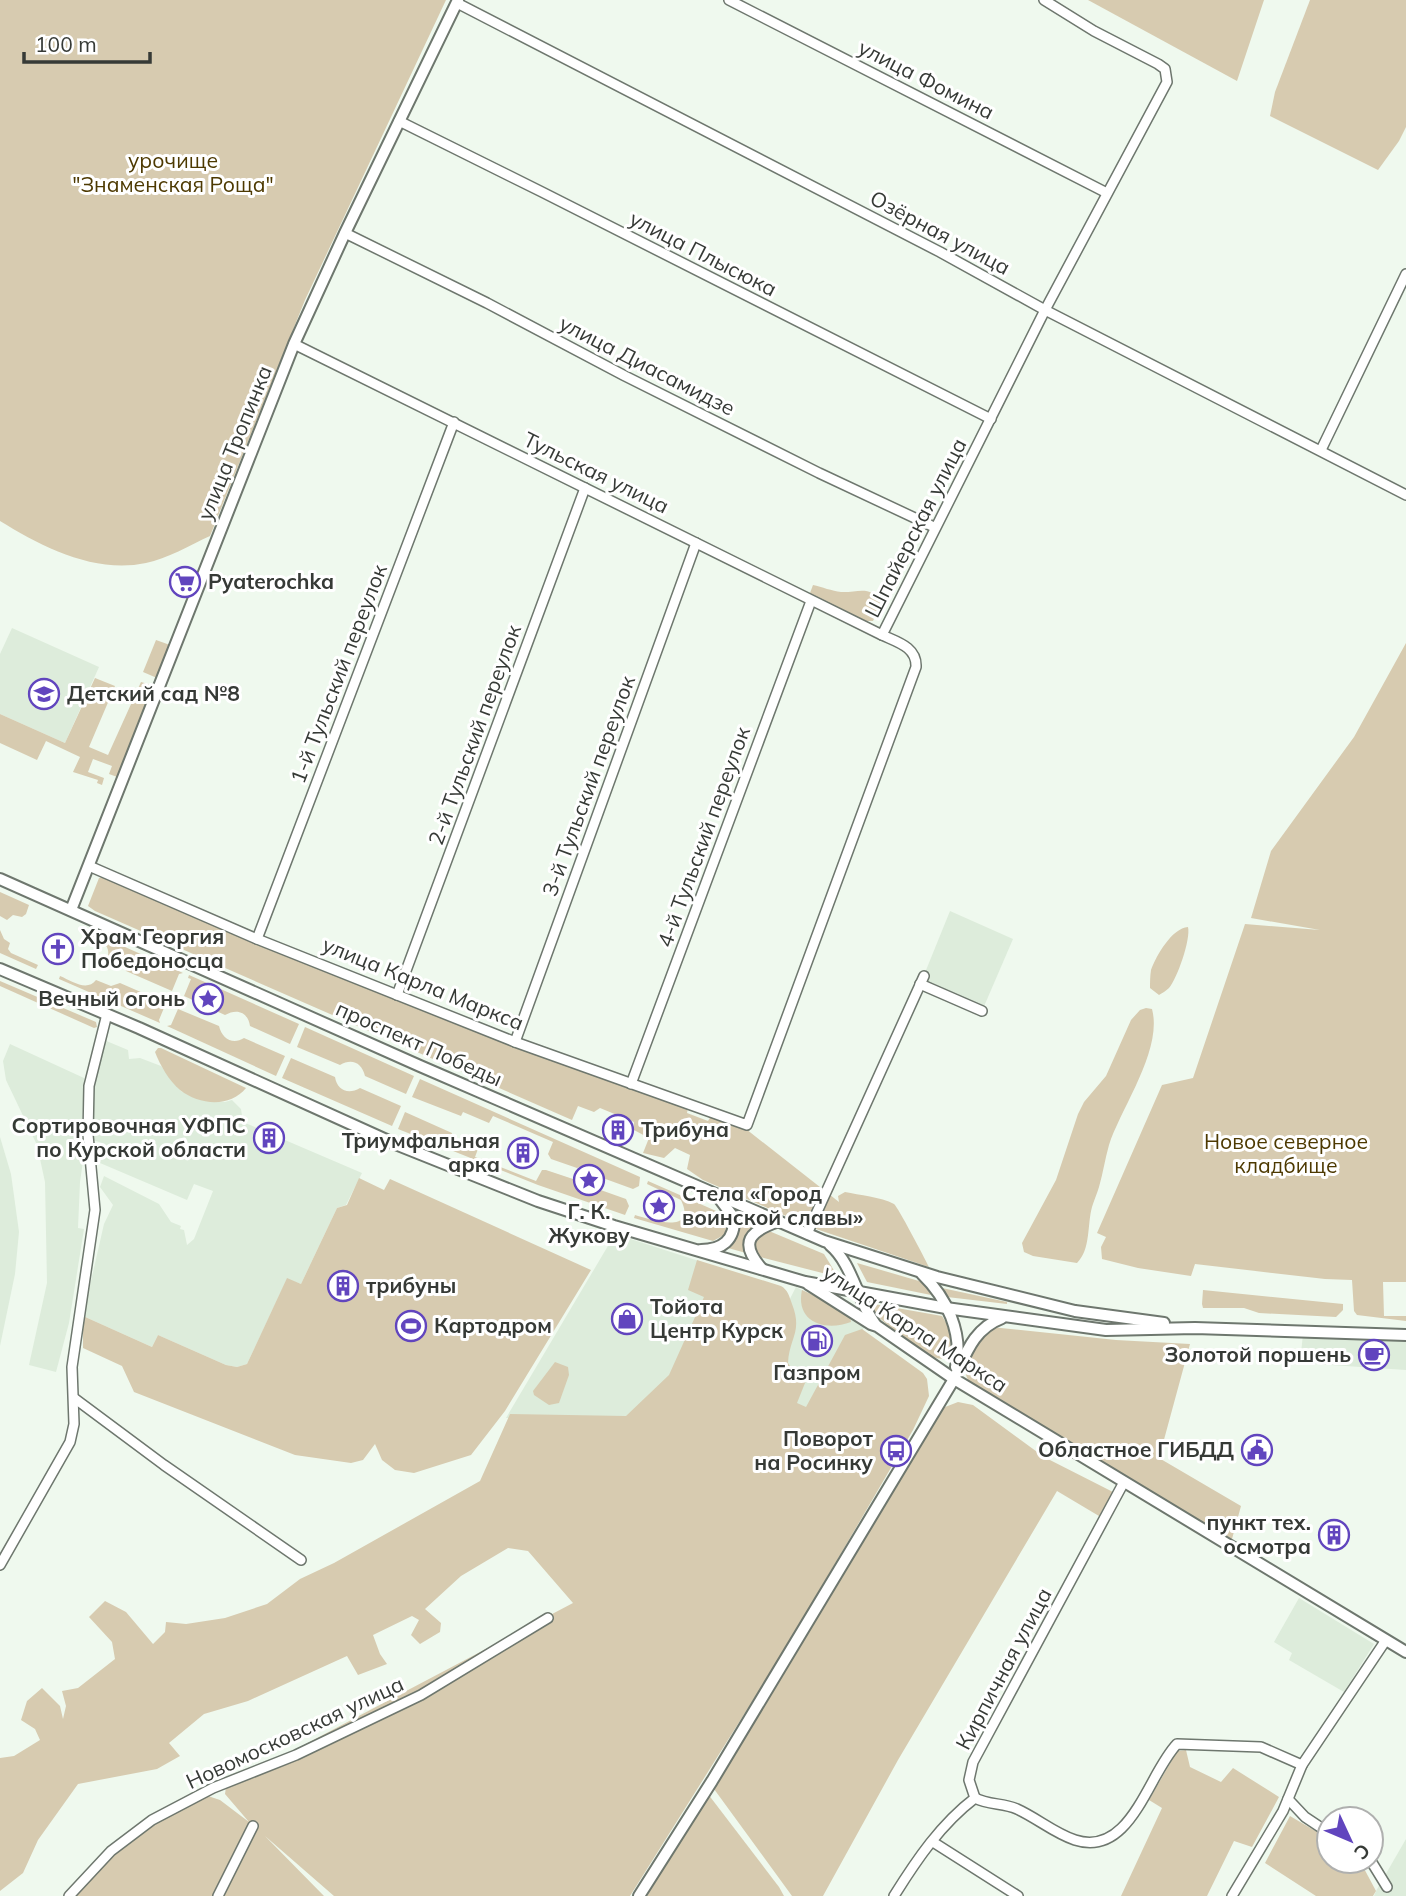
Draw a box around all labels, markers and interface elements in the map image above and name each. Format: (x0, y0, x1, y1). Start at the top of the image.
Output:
scale bar (24, 21, 150, 65)
text: 100 m (35, 31, 97, 57)
street label: улица Фомина (854, 34, 999, 125)
park label: урочище "Знаменская Роща" (72, 147, 274, 197)
street label: Озёрная улица (866, 184, 1015, 280)
street label: улица Плысюка (625, 205, 781, 301)
street label: улица Диасамидзе (555, 310, 740, 421)
street label: улица Тропинка (191, 362, 277, 524)
street label: Тульская улица (519, 426, 673, 519)
street label: Шпайерская улица (859, 433, 972, 622)
street label: 1-й Тульский переулок (284, 560, 392, 787)
supermarket icon: Pyaterochka (168, 565, 202, 599)
place label: Pyaterochka (208, 568, 334, 594)
street label: 2-й Тульский переулок (422, 620, 526, 848)
street label: 3-й Тульский переулок (536, 671, 640, 899)
school or university icon: Детский сад №8 (27, 677, 61, 711)
place label: Детский сад №8 (67, 680, 240, 706)
street label: 4-й Тульский переулок (651, 722, 755, 950)
place label: Храм Георгия Победоносца (80, 923, 224, 973)
street label: улица Карла Маркса (319, 931, 528, 1035)
church icon: Храм Георгия Победоносца (41, 932, 75, 966)
place icon: Вечный огонь (191, 982, 225, 1016)
place label: Вечный огонь (38, 985, 185, 1011)
street label: проспект Победы (332, 995, 506, 1091)
place label: Сортировочная УФПС по Курской области (12, 1112, 246, 1162)
building icon: Трибуна (601, 1113, 635, 1147)
place label: Трибуна (641, 1116, 729, 1142)
building icon: Сортировочная УФПС по Курской области (252, 1121, 286, 1155)
place label: Триумфальная арка (342, 1127, 500, 1177)
park label: Новое северное кладбище (1204, 1128, 1368, 1178)
building icon: Триумфальная арка (506, 1136, 540, 1170)
place icon: Г. К. Жукову (572, 1163, 606, 1197)
place label: Стела «Город воинской славы» (682, 1180, 863, 1230)
place icon: Стела «Город воинской славы» (642, 1189, 676, 1223)
place label: Г. К. Жукову (548, 1198, 630, 1248)
street label: улица Карла Маркса (818, 1259, 1013, 1398)
building icon: трибуны (326, 1269, 360, 1303)
place label: трибуны (366, 1272, 456, 1298)
place label: Тойота Центр Курск (650, 1293, 784, 1343)
shop icon: Тойота Центр Курск (610, 1302, 644, 1336)
sports icon: Картодром (394, 1309, 428, 1343)
place label: Картодром (434, 1312, 552, 1338)
fuel station icon: Газпром (800, 1324, 834, 1358)
cafe icon: Золотой поршень (1357, 1338, 1391, 1372)
place label: Золотой поршень (1165, 1341, 1351, 1367)
place label: Газпром (773, 1359, 861, 1385)
place label: Поворот на Росинку (754, 1425, 874, 1475)
public building icon: Областное ГИБДД (1240, 1433, 1274, 1467)
bus stop icon: Поворот на Росинку (879, 1434, 913, 1468)
place label: Областное ГИБДД (1038, 1436, 1234, 1462)
place label: пункт тех. осмотра (1207, 1509, 1311, 1559)
building icon: пункт тех. осмотра (1317, 1518, 1351, 1552)
street label: Кирпичная улица (950, 1583, 1057, 1754)
street label: Новомосковская улица (182, 1670, 408, 1794)
north arrow (1315, 1805, 1385, 1875)
text: С (1349, 1839, 1375, 1865)

